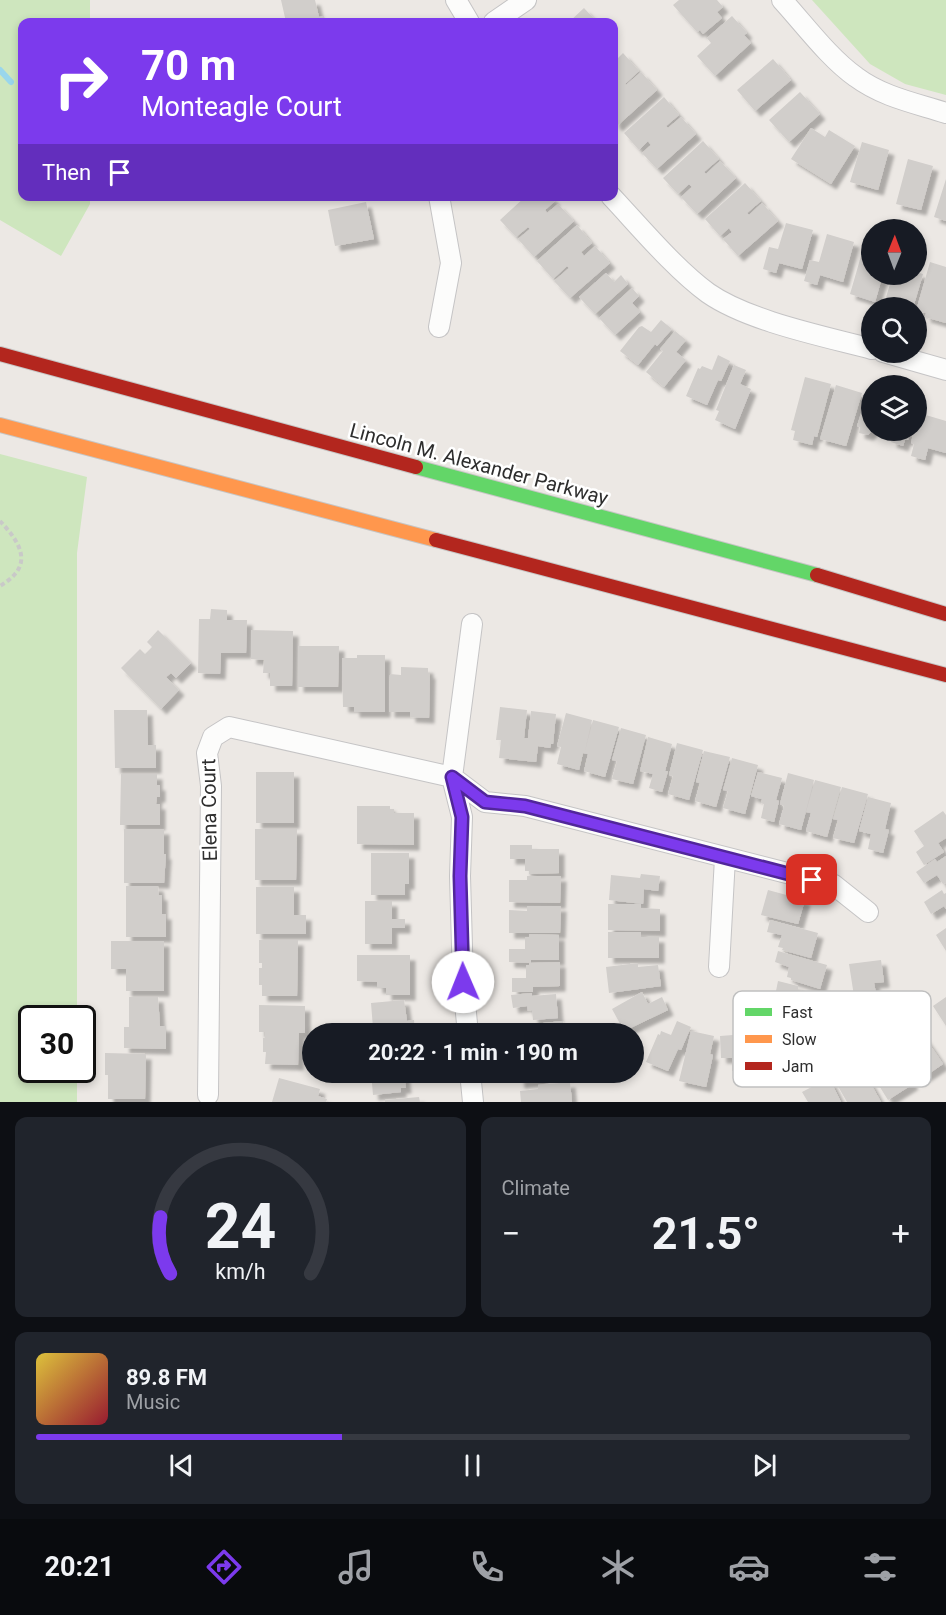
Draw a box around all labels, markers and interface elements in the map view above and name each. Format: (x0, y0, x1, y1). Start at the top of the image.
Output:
text: 70 m (141, 41, 236, 90)
icon: right (42, 42, 120, 120)
text: Monteagle Court (141, 91, 342, 123)
icon: arrive (103, 156, 136, 189)
text: Then (42, 160, 91, 185)
north arrow (861, 219, 927, 285)
map controls (861, 219, 927, 441)
button: search (861, 297, 927, 363)
button: layers (861, 375, 927, 441)
street label: Lincoln M. Alexander Parkway (347, 418, 611, 510)
street label: Elena Court (196, 758, 222, 862)
pin (786, 854, 837, 905)
icon: arrive (795, 863, 828, 896)
position arrow (431, 950, 495, 1014)
legend (733, 991, 931, 1087)
text: Fast (782, 1003, 813, 1022)
speed limit sign: 30 (18, 1005, 96, 1083)
text: Slow (782, 1030, 817, 1049)
text: 20:22 · 1 min · 190 m (368, 1040, 578, 1065)
text: Jam (782, 1057, 814, 1076)
text: Climate (502, 1176, 570, 1200)
text: 24 (204, 1190, 276, 1263)
text: 21.5° (652, 1207, 760, 1260)
text: − (502, 1214, 520, 1253)
text: + (891, 1214, 910, 1253)
text: km/h (215, 1259, 265, 1284)
text: 89.8 FM (126, 1365, 207, 1390)
text: Music (126, 1390, 180, 1414)
icon: previous (165, 1449, 198, 1482)
icon: pause (456, 1449, 489, 1482)
icon: next (748, 1449, 781, 1482)
icon: directions (203, 1546, 245, 1588)
icon: music (335, 1546, 377, 1588)
icon: phone (466, 1546, 508, 1588)
icon: climate (597, 1546, 639, 1588)
icon: car (728, 1546, 770, 1588)
icon: filters (859, 1546, 901, 1588)
text: 20:21 (45, 1551, 114, 1583)

